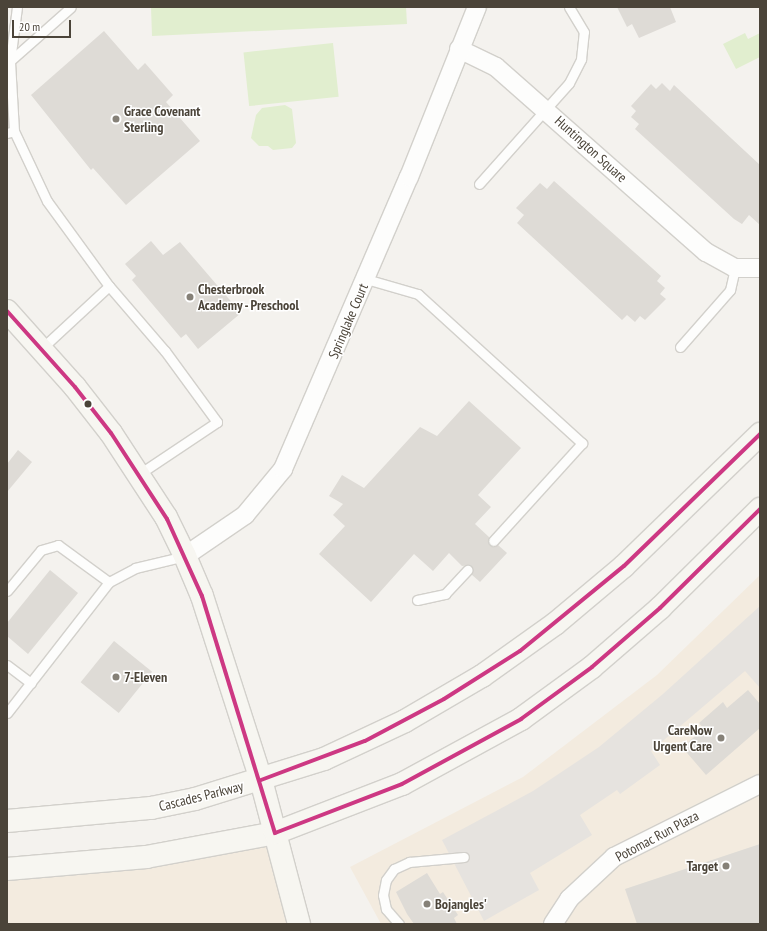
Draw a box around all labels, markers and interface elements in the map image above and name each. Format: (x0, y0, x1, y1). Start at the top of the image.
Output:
scale bar (14, 12, 73, 38)
text: 20 m (19, 19, 40, 34)
place label: Grace Covenant Sterling (124, 103, 200, 136)
street label: Huntington Square (552, 112, 630, 186)
marker: Grace Covenant Sterling (111, 114, 121, 124)
place label: Chesterbrook Academy - Preschool (198, 281, 301, 314)
street label: Springlake Court (325, 281, 371, 361)
marker: Chesterbrook Academy - Preschool (185, 292, 195, 302)
unlabelled marker (83, 399, 93, 409)
place label: 7-Eleven (124, 669, 167, 685)
marker: 7-Eleven (111, 672, 121, 682)
place label: CareNow Urgent Care (653, 722, 712, 754)
marker: CareNow Urgent Care (715, 732, 727, 744)
street label: Cascades Parkway (157, 777, 245, 815)
street label: Potomac Run Plaza (612, 807, 702, 865)
place label: Target (686, 858, 718, 874)
marker: Target (721, 861, 731, 871)
place label: Bojangles' (435, 896, 487, 912)
marker: Bojangles' (422, 899, 432, 909)

